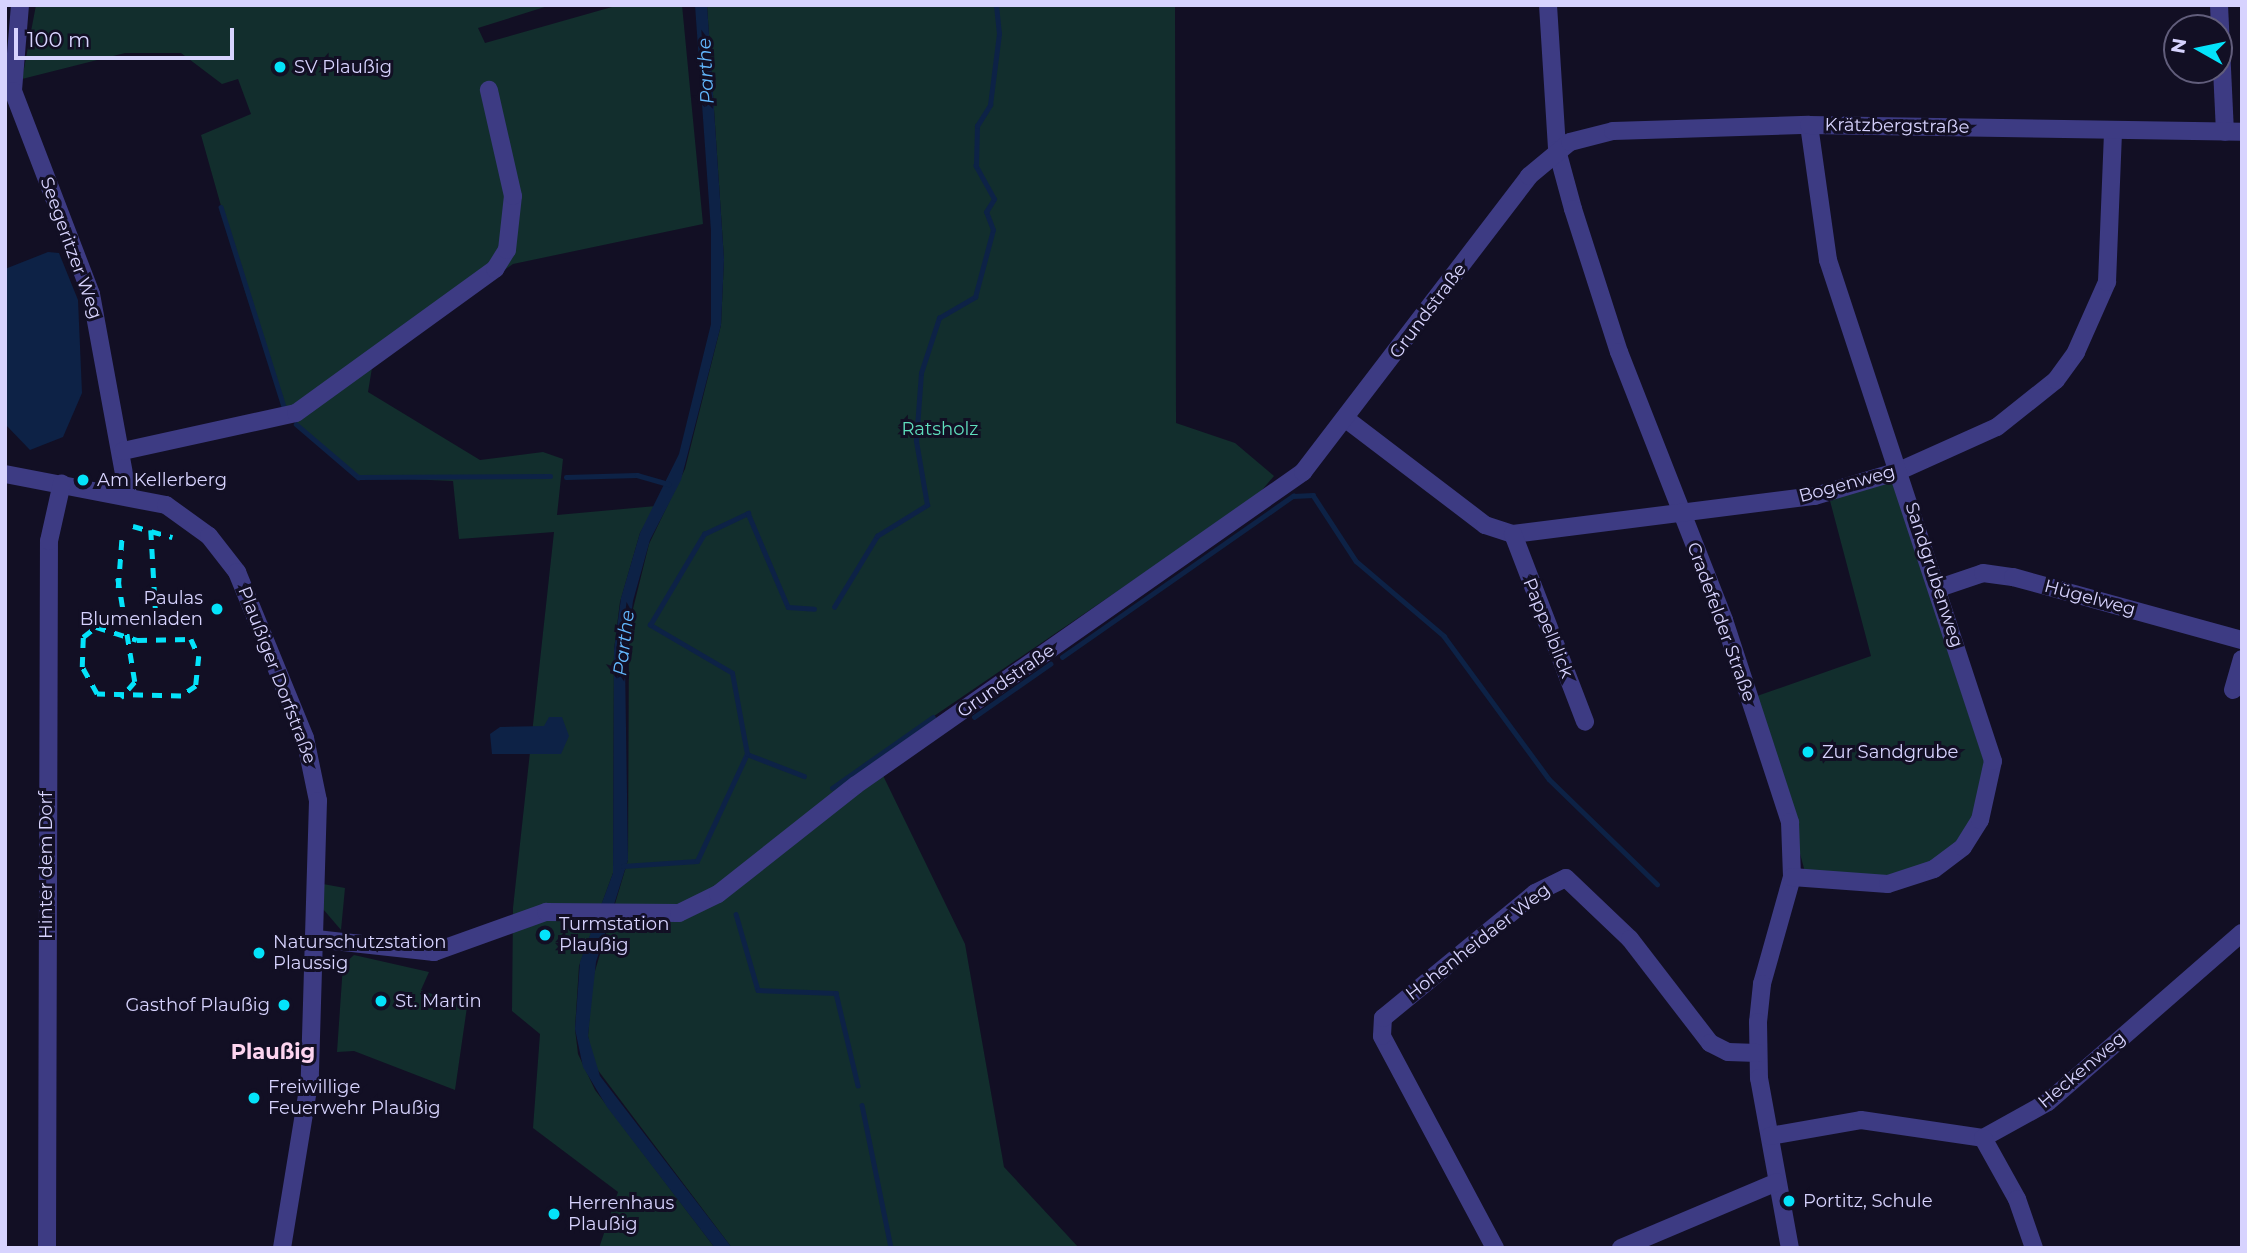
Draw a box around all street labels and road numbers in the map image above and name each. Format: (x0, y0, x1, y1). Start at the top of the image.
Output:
street label: Krätzbergstraße (1824, 114, 1970, 138)
street label: Seegeritzer Weg (35, 174, 107, 322)
street label: Grundstraße (1385, 259, 1471, 363)
street label: Bogenweg (1796, 461, 1898, 507)
street label: Sandgrubenweg (1900, 500, 1968, 650)
street label: Cradefelder Straße (1682, 539, 1760, 705)
street label: Pappelblick (1518, 575, 1578, 681)
street label: Hügelweg (2042, 575, 2138, 621)
street label: Plaußiger Dorfstraße (233, 583, 321, 767)
street label: Grundstraße (953, 640, 1059, 722)
street label: Hinter dem Dorf (35, 791, 57, 939)
street label: Hohenheidaer Weg (1402, 879, 1554, 1005)
street label: Heckenweg (2034, 1027, 2130, 1113)

